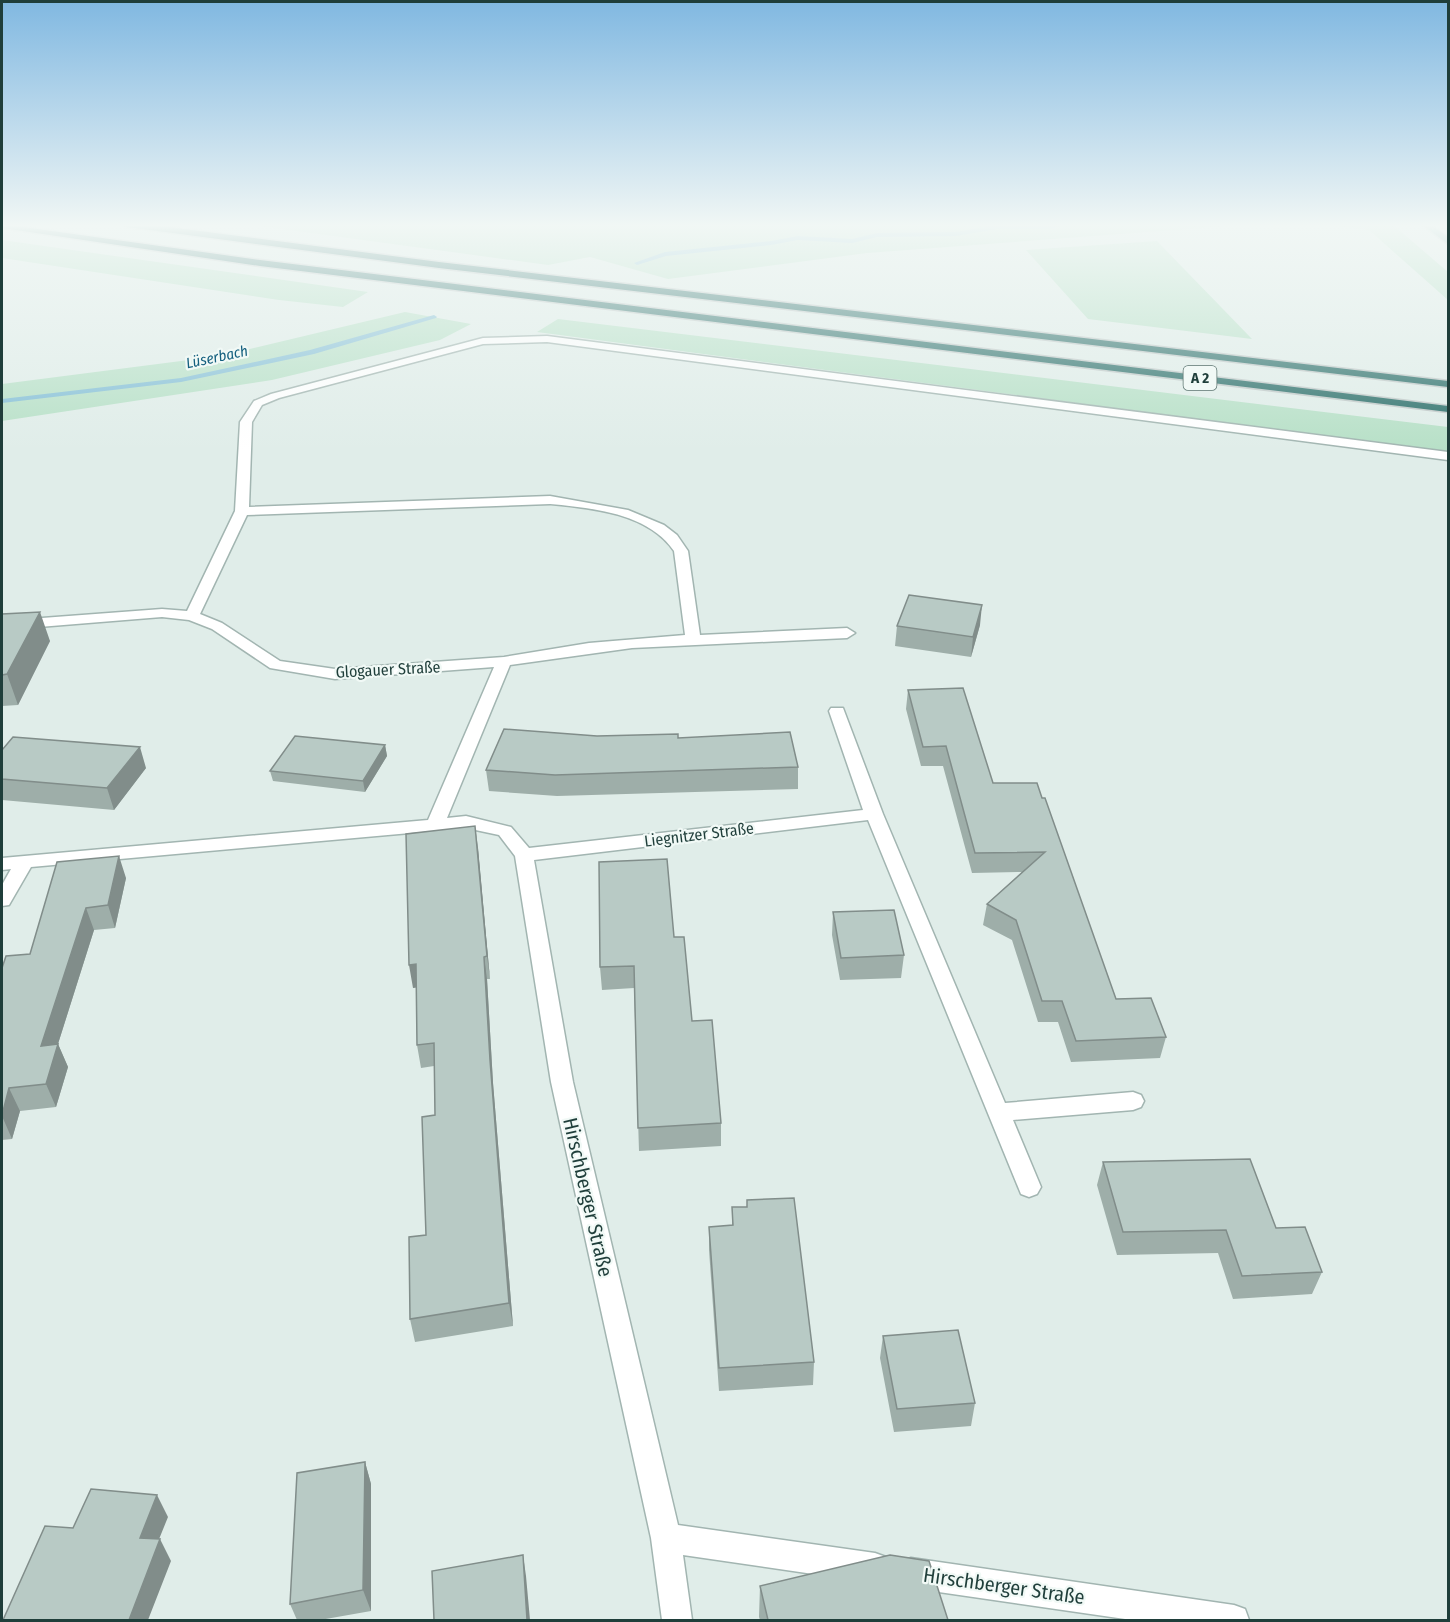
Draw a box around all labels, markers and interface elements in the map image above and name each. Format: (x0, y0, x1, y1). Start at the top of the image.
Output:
water label: Lüserbach (184, 342, 250, 372)
road number: A 2 (1184, 366, 1216, 390)
street label: Glogauer Straße (335, 657, 441, 682)
street label: Liegnitzer Straße (643, 818, 755, 851)
street label: Hirschberger Straße (558, 1115, 618, 1279)
street label: Hirschberger Straße (922, 1563, 1086, 1609)

